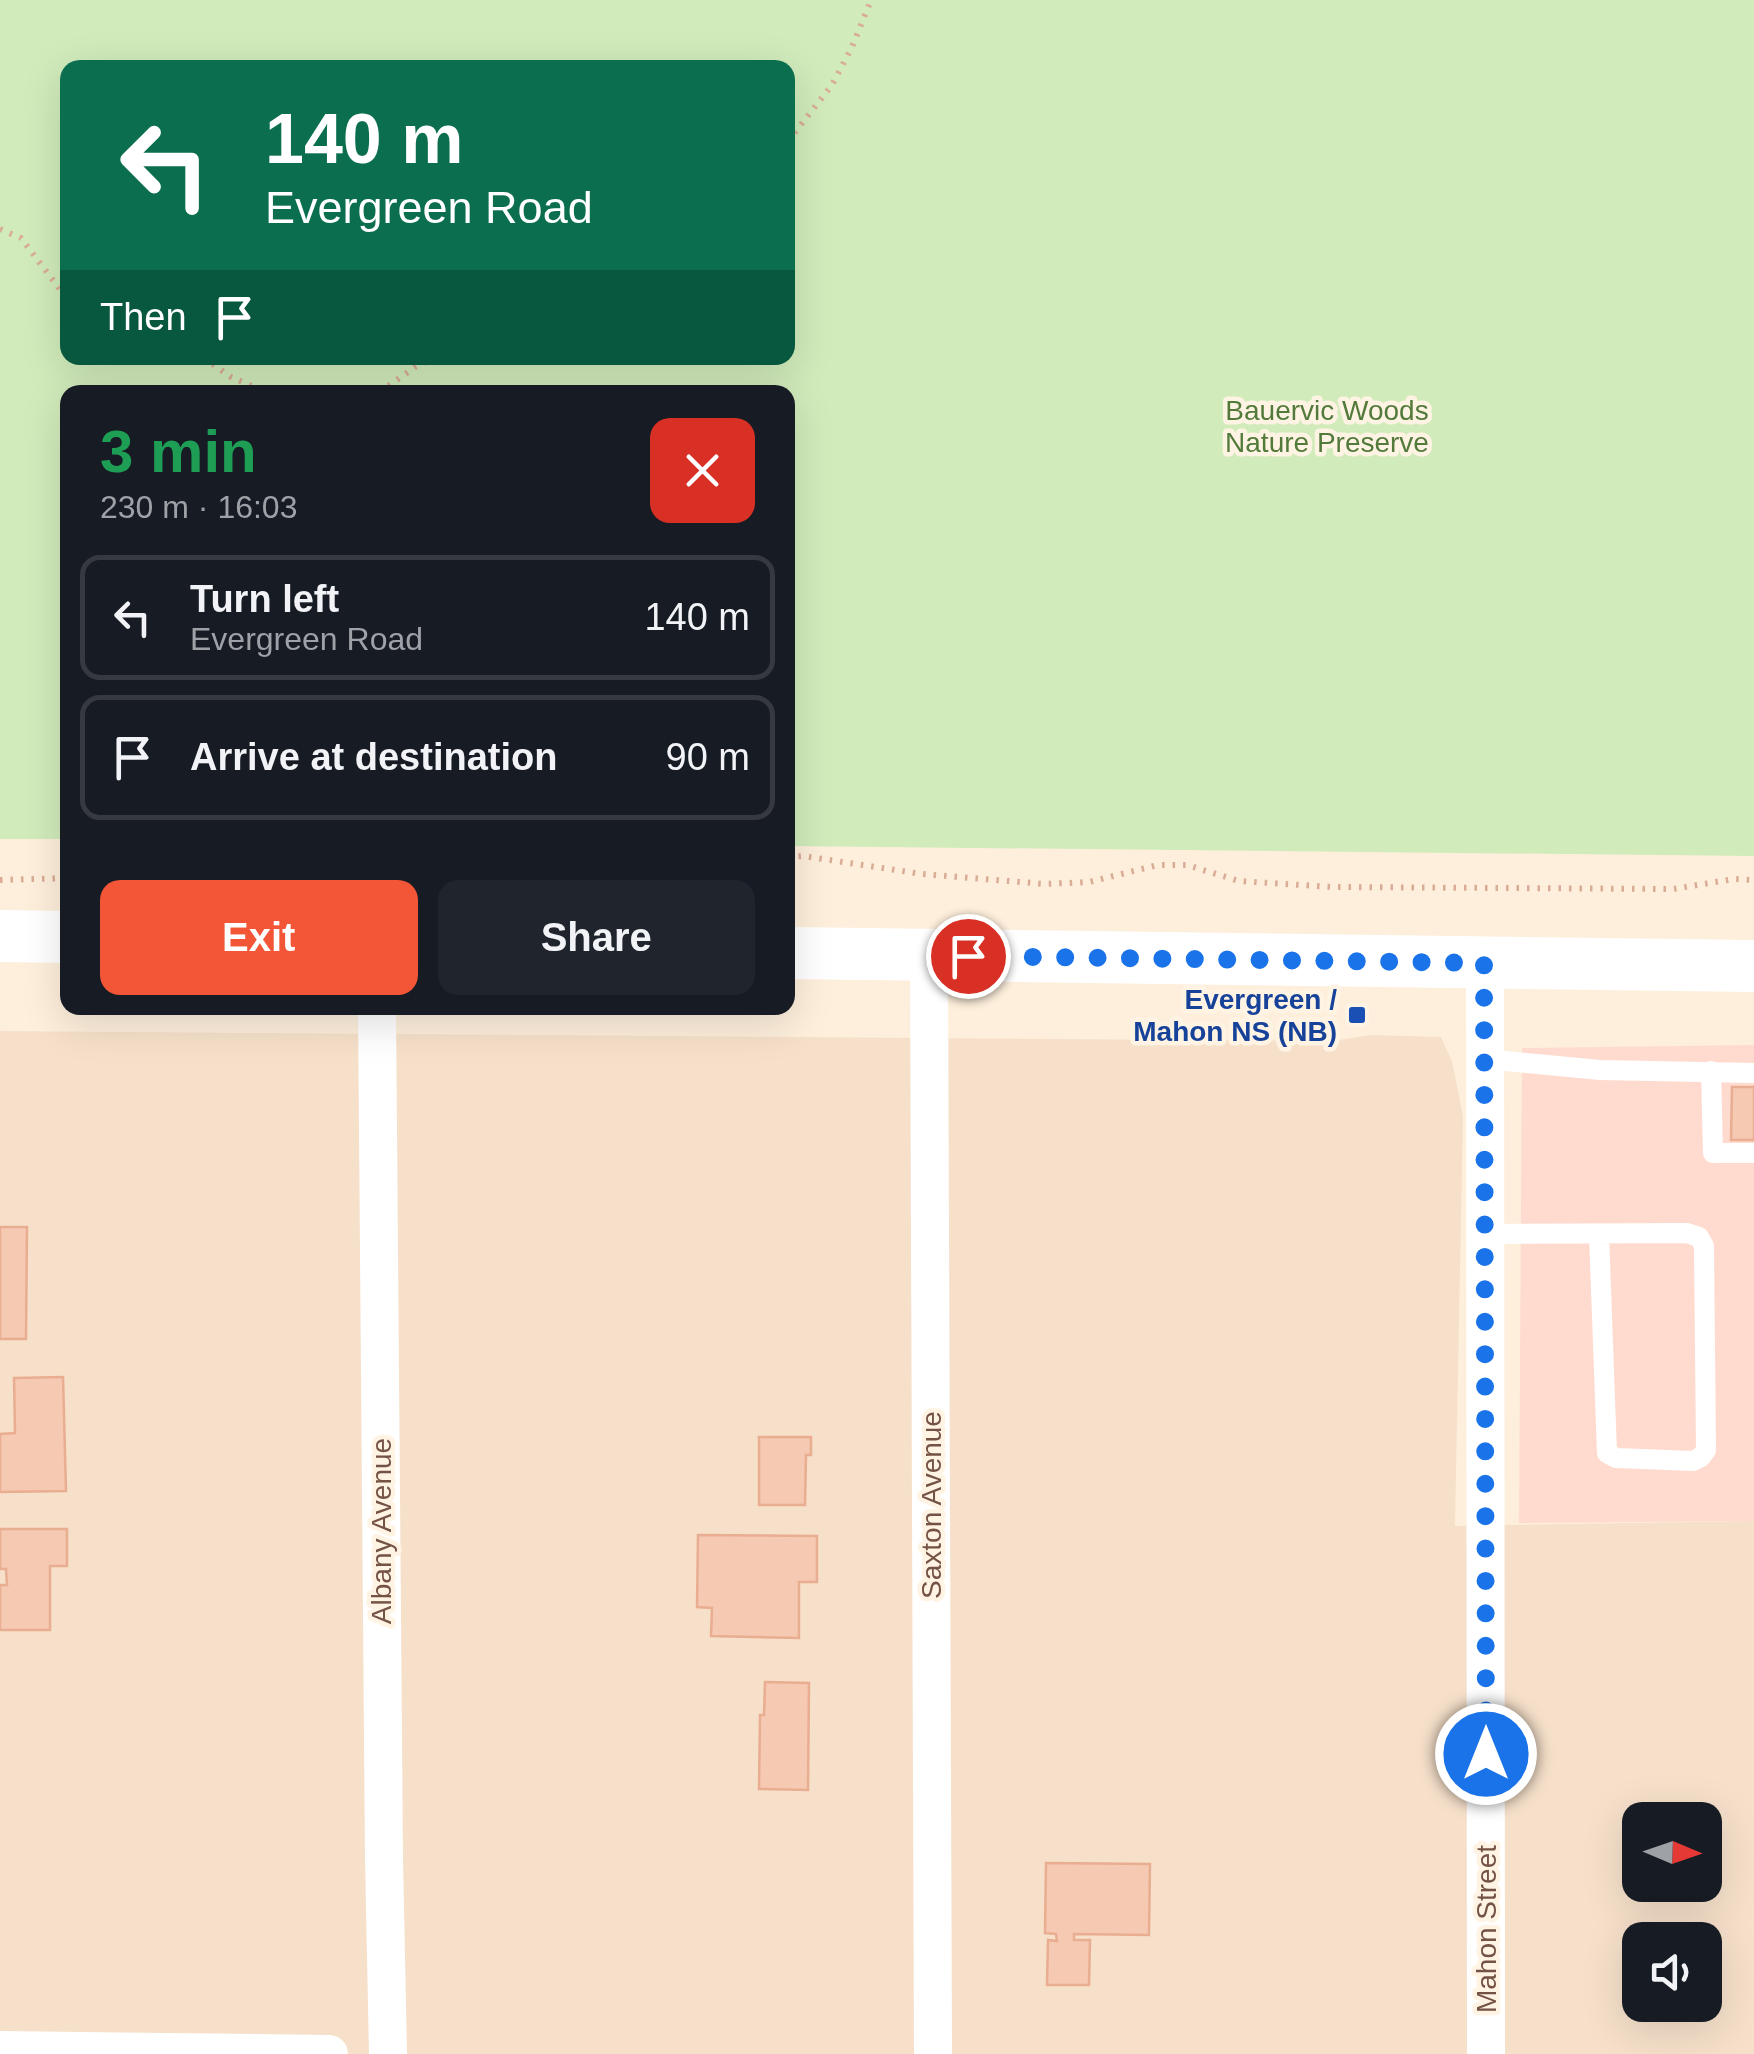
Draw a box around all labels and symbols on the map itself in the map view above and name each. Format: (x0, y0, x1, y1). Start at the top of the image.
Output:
park label: Bauervic Woods Nature Preserve (1225, 395, 1429, 458)
pin (926, 914, 1011, 999)
place label: Evergreen / Mahon NS (NB) (1133, 984, 1337, 1047)
marker: Evergreen / Mahon NS (NB) (1346, 1004, 1368, 1026)
street label: Saxton Avenue (916, 1411, 947, 1599)
street label: Albany Avenue (366, 1438, 397, 1624)
position arrow (1434, 1702, 1538, 1806)
north arrow (1622, 1802, 1722, 1902)
street label: Mahon Street (1471, 1845, 1502, 2013)

